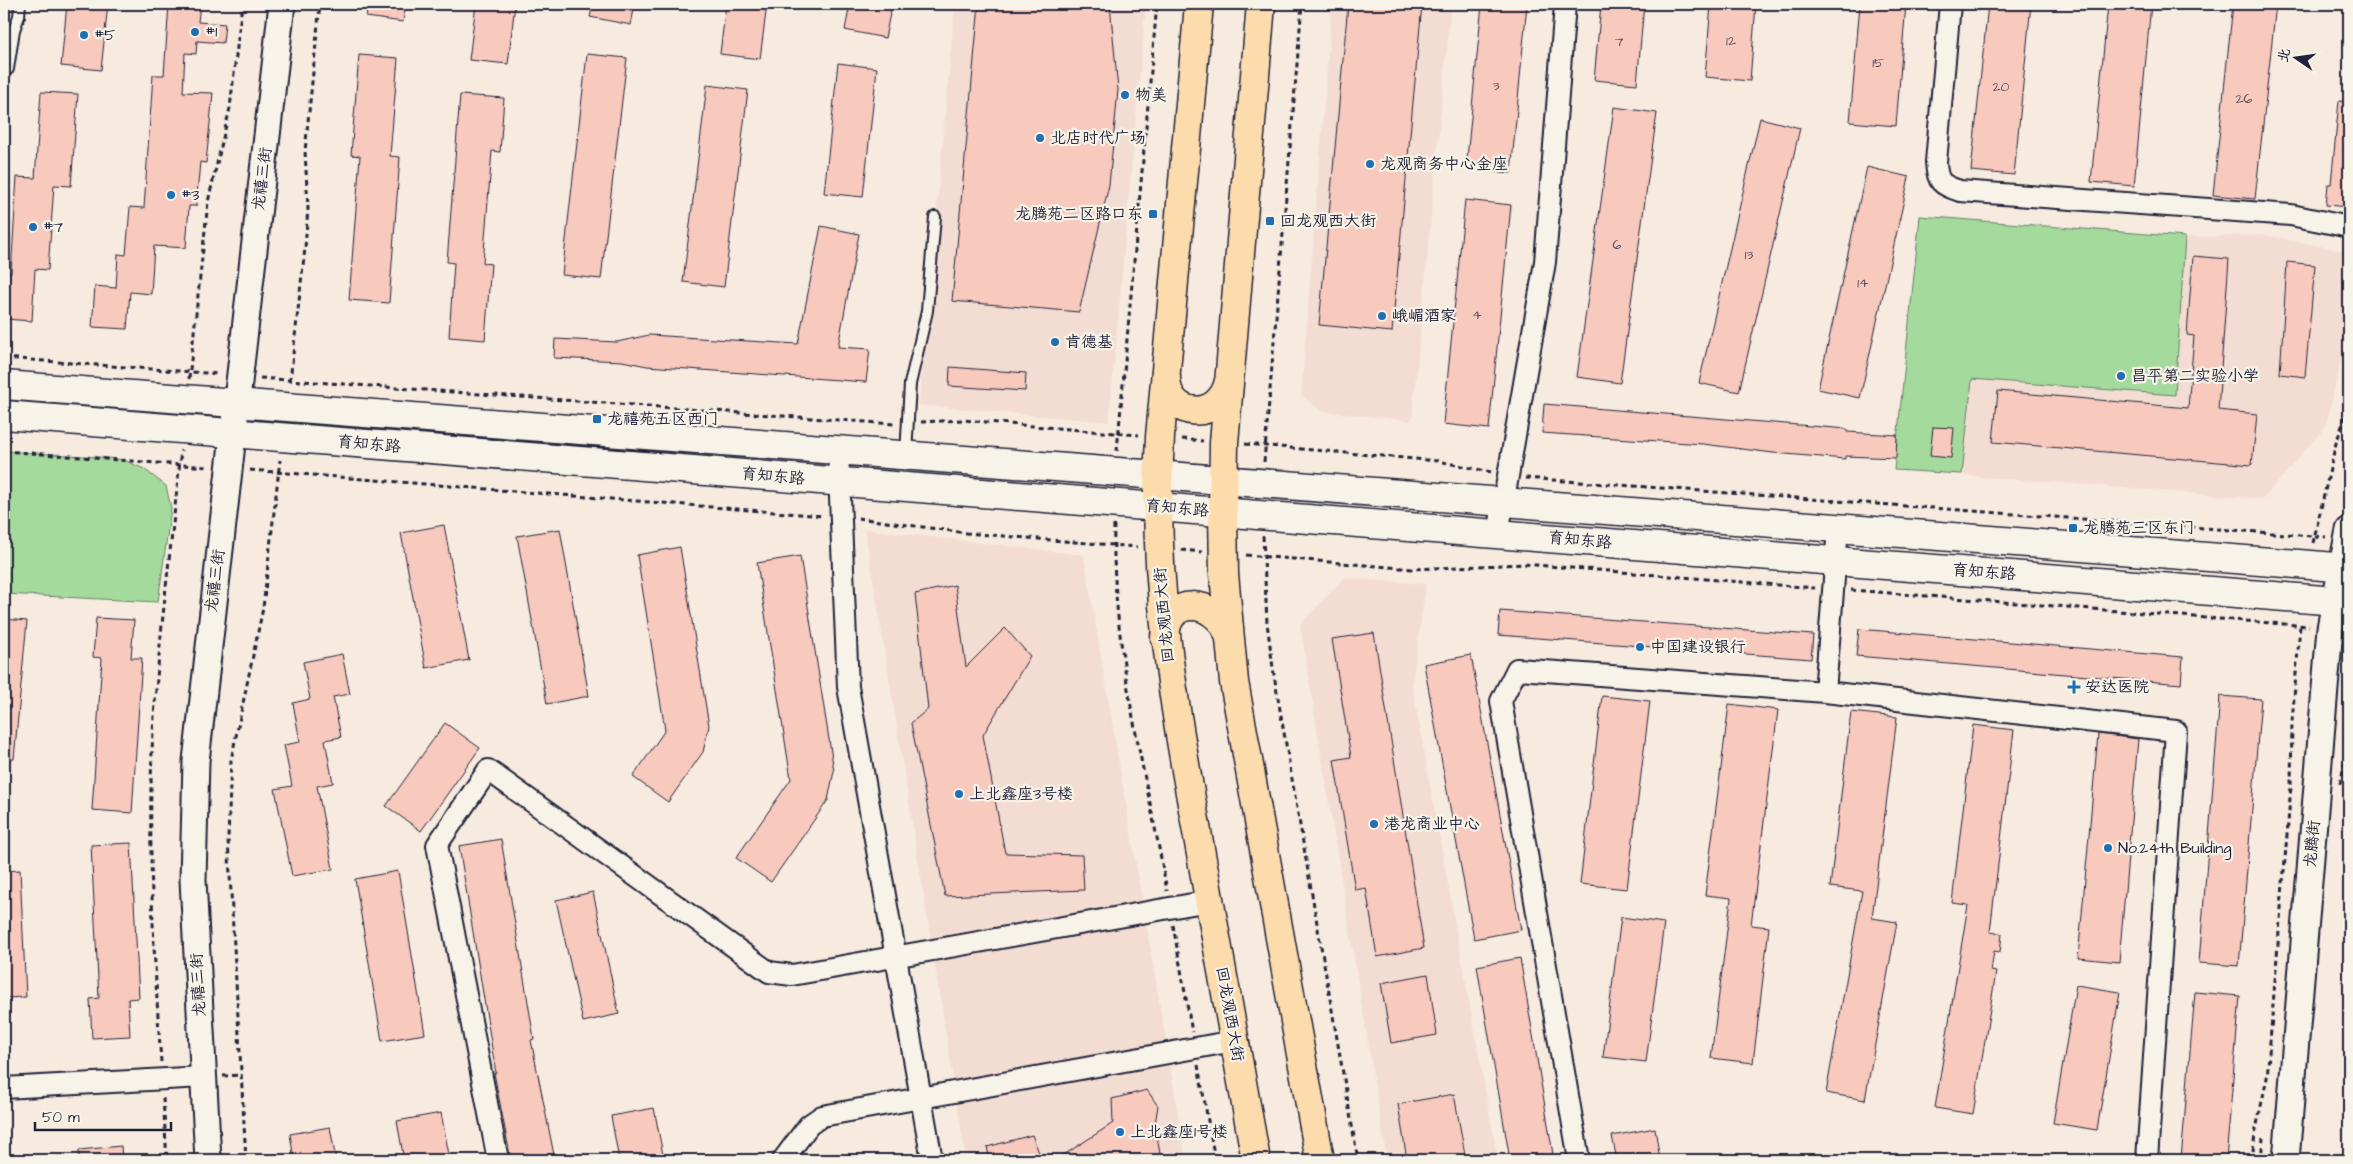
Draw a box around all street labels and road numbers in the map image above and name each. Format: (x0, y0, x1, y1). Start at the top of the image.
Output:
street label: 龙禧三街 (247, 146, 277, 212)
street label: 育知东路 (336, 430, 402, 458)
street label: 育知东路 (740, 462, 806, 490)
street label: 育知东路 (1144, 494, 1210, 522)
street label: 育知东路 (1547, 526, 1613, 554)
street label: 龙禧三街 (200, 548, 230, 614)
street label: 育知东路 (1951, 559, 2017, 585)
street label: 回龙观西大街 (1149, 566, 1179, 664)
street label: 龙腾街 (2299, 819, 2325, 869)
street label: 龙禧三街 (185, 952, 211, 1018)
street label: 回龙观西大街 (1211, 965, 1249, 1063)

